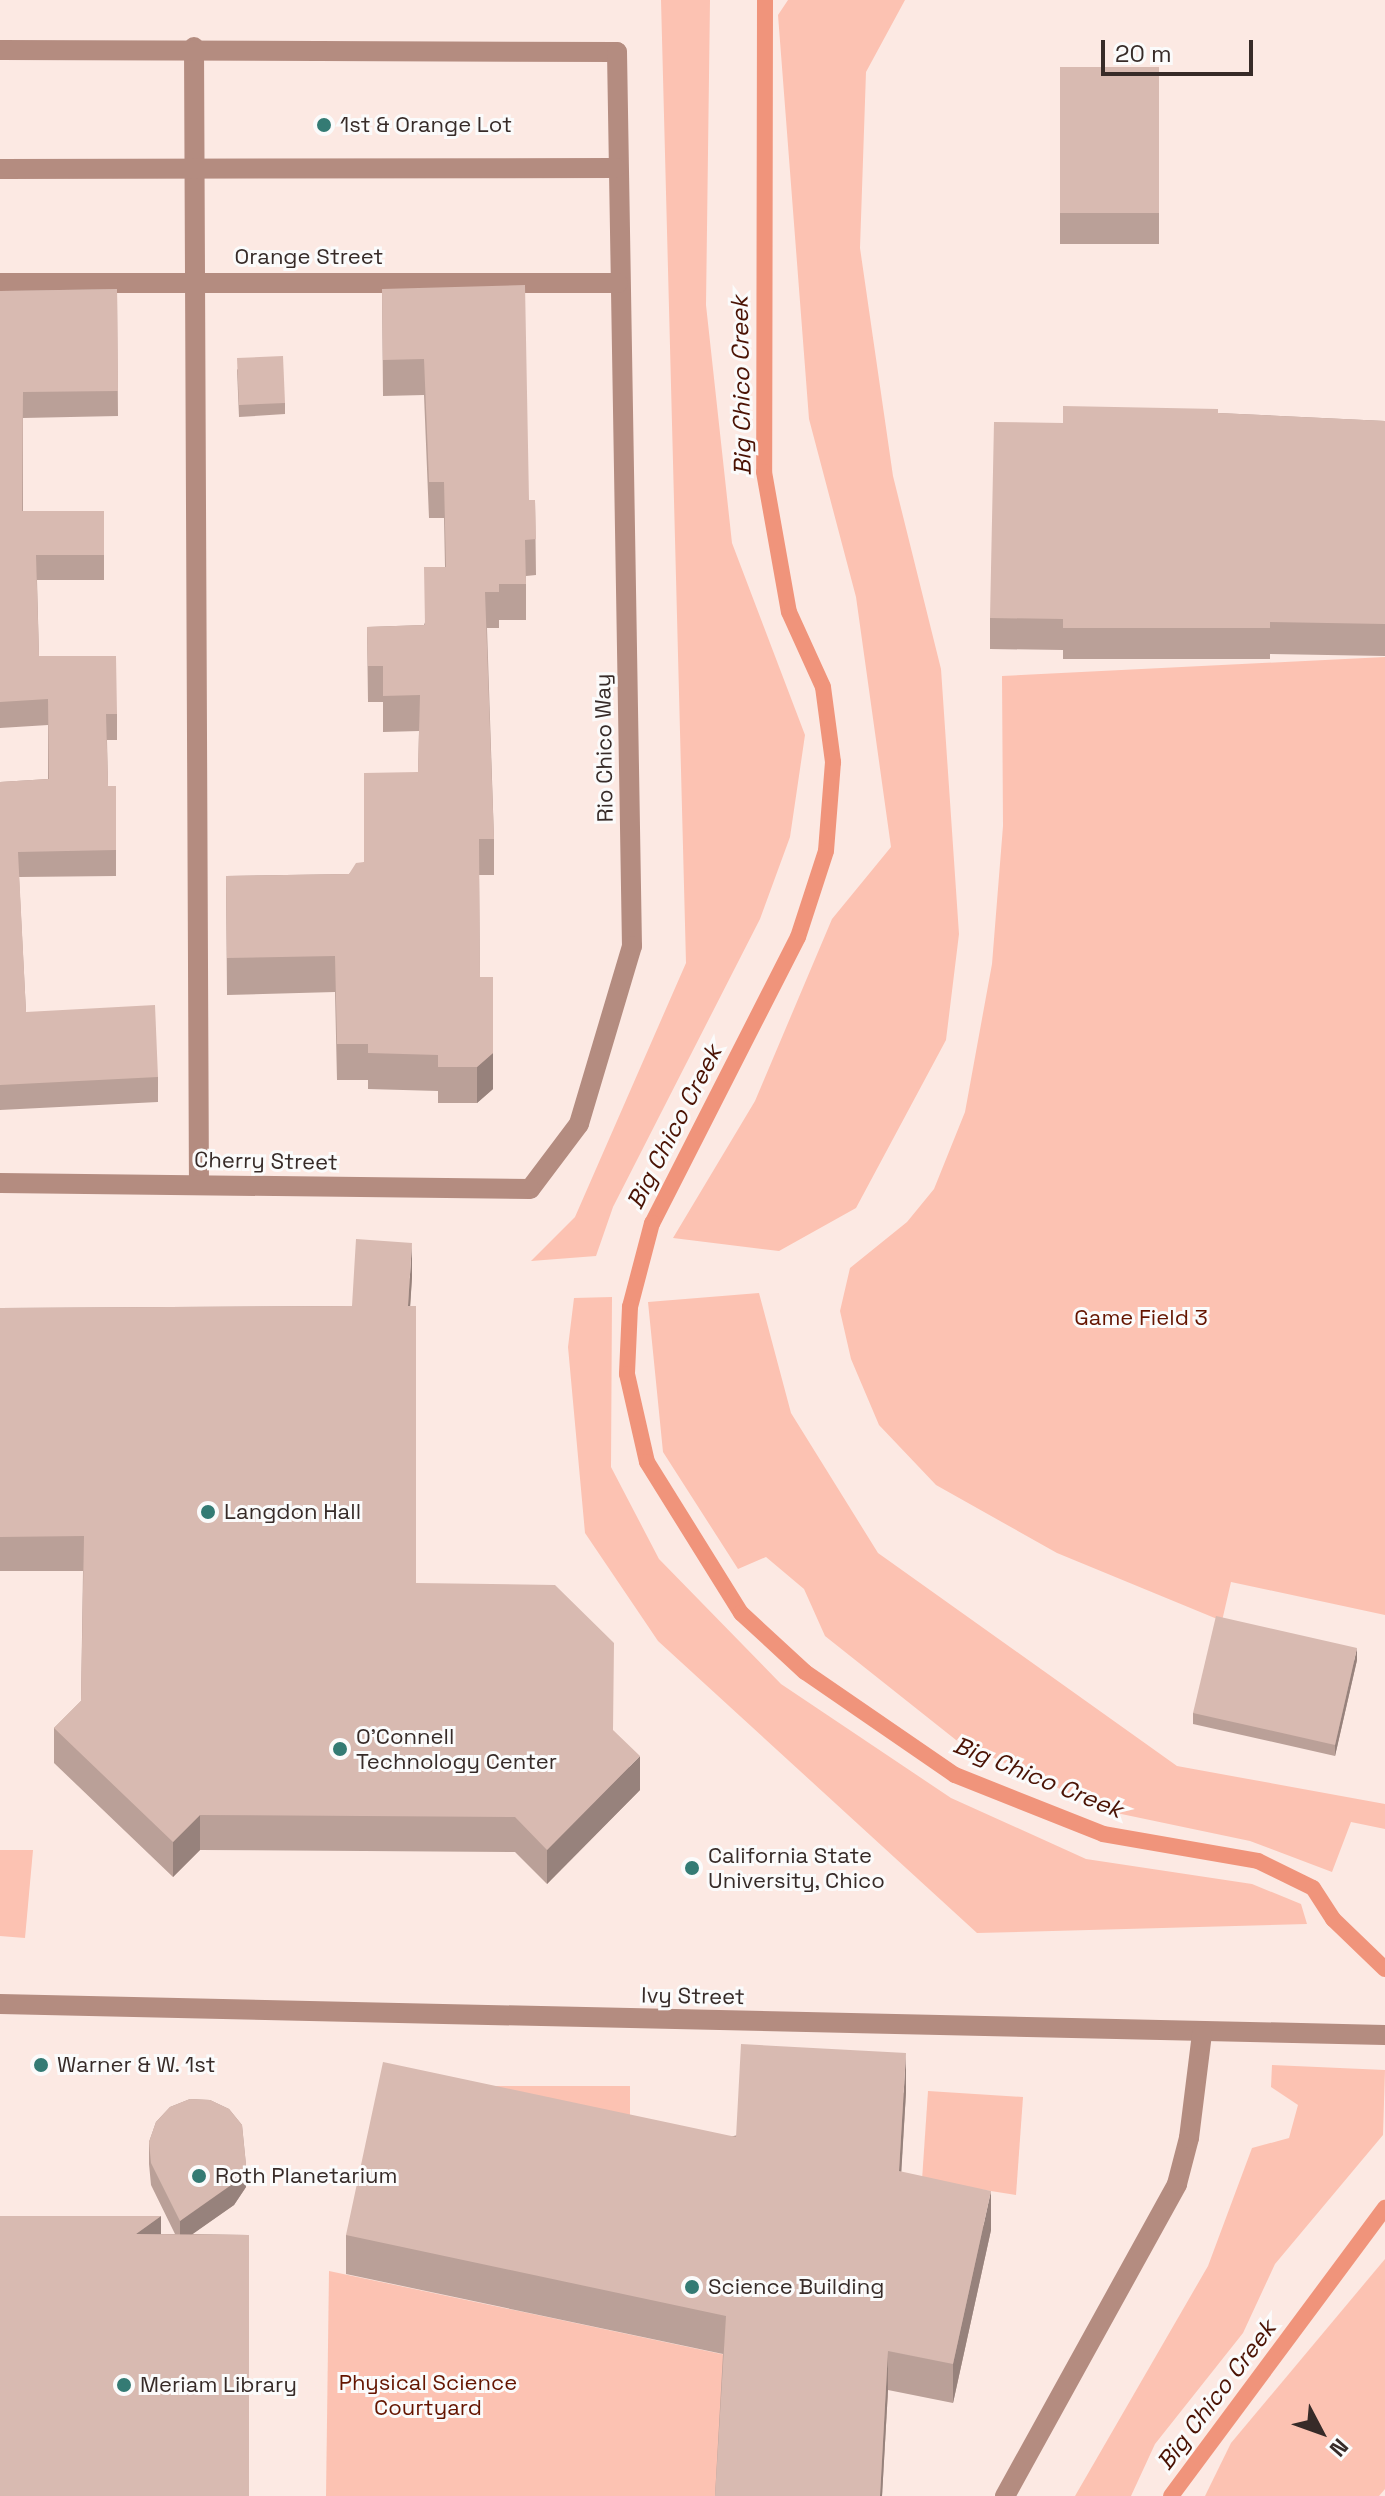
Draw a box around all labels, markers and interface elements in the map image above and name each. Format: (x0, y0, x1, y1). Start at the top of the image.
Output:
scale bar (1105, 24, 1257, 74)
text: 20 m (1115, 38, 1172, 69)
place label: 1st & Orange Lot (340, 112, 512, 138)
marker: 1st & Orange Lot (315, 116, 333, 134)
street label: Orange Street (235, 244, 383, 270)
water label: Big Chico Creek (725, 296, 757, 476)
street label: Rio Chico Way (590, 673, 618, 823)
water label: Big Chico Creek (620, 1040, 728, 1214)
street label: Cherry Street (194, 1147, 338, 1175)
park label: Game Field 3 (1074, 1305, 1208, 1331)
place label: Langdon Hall (224, 1499, 361, 1525)
marker: Langdon Hall (199, 1503, 217, 1521)
place label: O'Connell Technology Center (356, 1723, 557, 1774)
water label: Big Chico Creek (949, 1730, 1127, 1824)
marker: O'Connell Technology Center (331, 1740, 349, 1758)
place label: California State University, Chico (708, 1842, 886, 1894)
marker: California State University, Chico (683, 1859, 701, 1877)
street label: Ivy Street (641, 1982, 745, 2010)
place label: Warner & W. 1st (57, 2052, 217, 2078)
marker: Warner & W. 1st (32, 2056, 50, 2074)
place label: Roth Planetarium (215, 2163, 397, 2189)
marker: Roth Planetarium (190, 2167, 208, 2185)
place label: Science Building (708, 2274, 884, 2300)
marker: Science Building (683, 2278, 701, 2296)
water label: Big Chico Creek (1150, 2314, 1282, 2476)
park label: Physical Science Courtyard (339, 2369, 517, 2420)
place label: Meriam Library (140, 2372, 297, 2398)
marker: Meriam Library (115, 2376, 133, 2394)
north arrow (1281, 2392, 1361, 2472)
text: N (1324, 2433, 1355, 2462)

